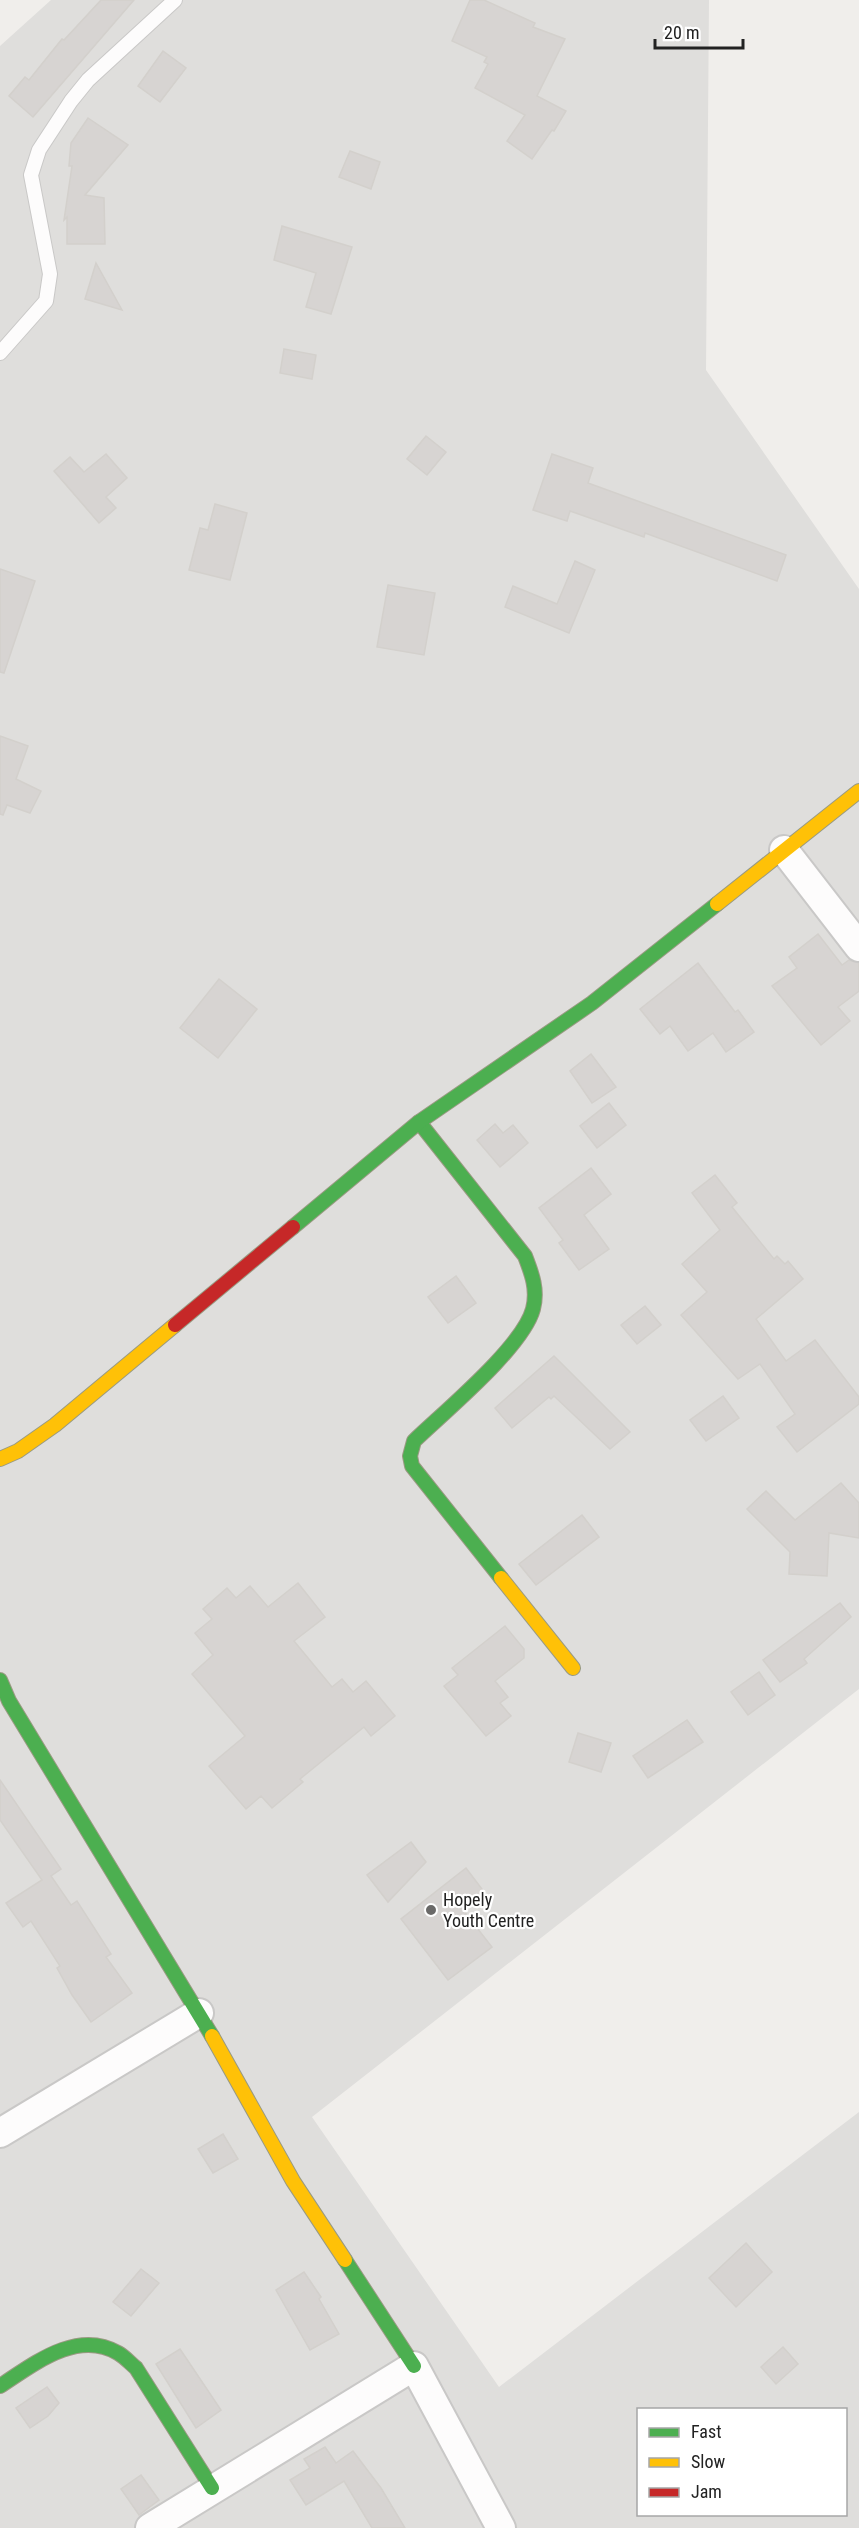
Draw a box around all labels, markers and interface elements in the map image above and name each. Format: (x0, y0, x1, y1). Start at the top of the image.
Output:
scale bar (655, 12, 744, 50)
text: 20 m (664, 22, 699, 43)
place label: Hopely Youth Centre (443, 1889, 534, 1931)
marker: Hopely Youth Centre (424, 1903, 438, 1917)
legend (637, 2408, 847, 2516)
text: Fast (691, 2421, 722, 2442)
text: Slow (691, 2451, 726, 2472)
text: Jam (691, 2481, 722, 2502)

